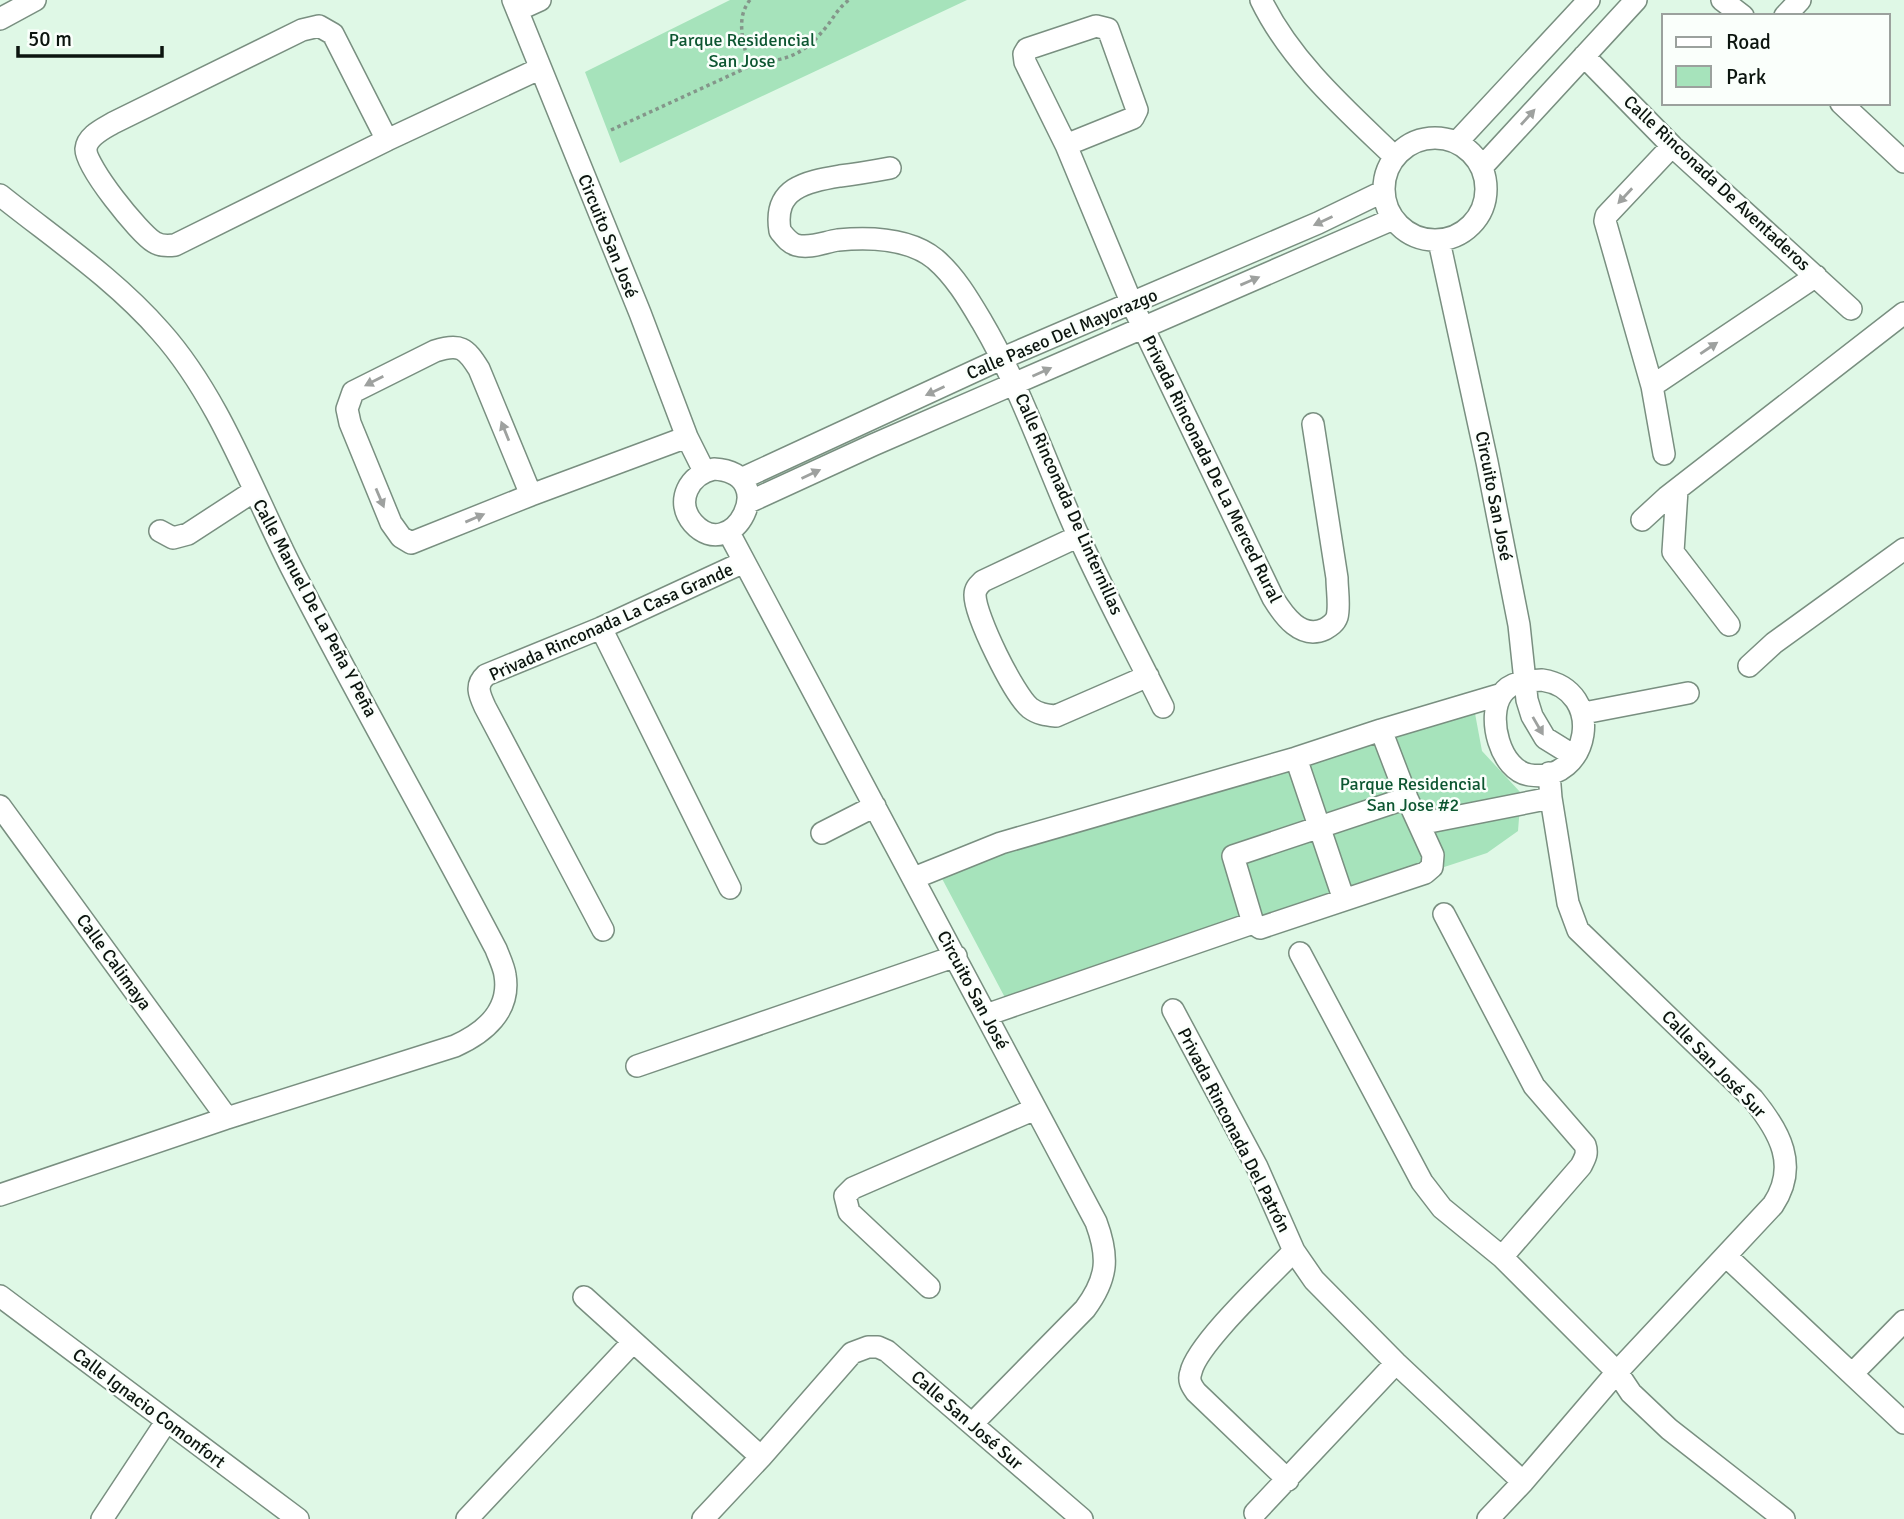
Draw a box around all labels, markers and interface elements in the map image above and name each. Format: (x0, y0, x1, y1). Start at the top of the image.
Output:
scale bar (18, 14, 161, 58)
legend (1662, 14, 1890, 105)
text: 50 m (28, 26, 72, 52)
park label: Parque Residencial San Jose (669, 29, 815, 72)
text: Road (1726, 29, 1771, 55)
text: Park (1726, 64, 1767, 90)
street label: Calle Rinconada De Aventaderos (1619, 91, 1815, 275)
one-way arrow (1520, 108, 1536, 126)
street label: Circuito San José (573, 171, 643, 301)
one-way arrow (1617, 187, 1633, 205)
one-way arrow (1313, 215, 1333, 227)
one-way arrow (1240, 275, 1260, 287)
street label: Calle Paseo Del Mayorazgo (963, 284, 1161, 384)
street label: Privada Rinconada De La Merced Rural (1137, 332, 1287, 606)
one-way arrow (1700, 341, 1718, 355)
one-way arrow (1031, 366, 1052, 377)
one-way arrow (364, 375, 384, 387)
one-way arrow (924, 385, 945, 396)
street label: Calle Rinconada De Linternillas (1010, 390, 1128, 618)
one-way arrow (499, 421, 510, 442)
street label: Circuito San José (1471, 429, 1517, 563)
one-way arrow (801, 468, 821, 479)
one-way arrow (375, 487, 386, 508)
street label: Calle Manuel De La Peña Y Peña (248, 495, 382, 721)
one-way arrow (465, 512, 486, 523)
street label: Privada Rinconada La Casa Grande (486, 558, 736, 686)
one-way arrow (1532, 716, 1544, 735)
park label: Parque Residencial San Jose #2 (1340, 773, 1486, 816)
street label: Calle Calimaya (72, 910, 156, 1014)
street label: Circuito San José (932, 927, 1014, 1053)
street label: Calle San José Sur (1657, 1006, 1771, 1123)
street label: Privada Rinconada Del Patrón (1173, 1024, 1295, 1236)
street label: Calle Ignacio Comonfort (68, 1343, 230, 1473)
street label: Calle San José Sur (907, 1366, 1028, 1475)

